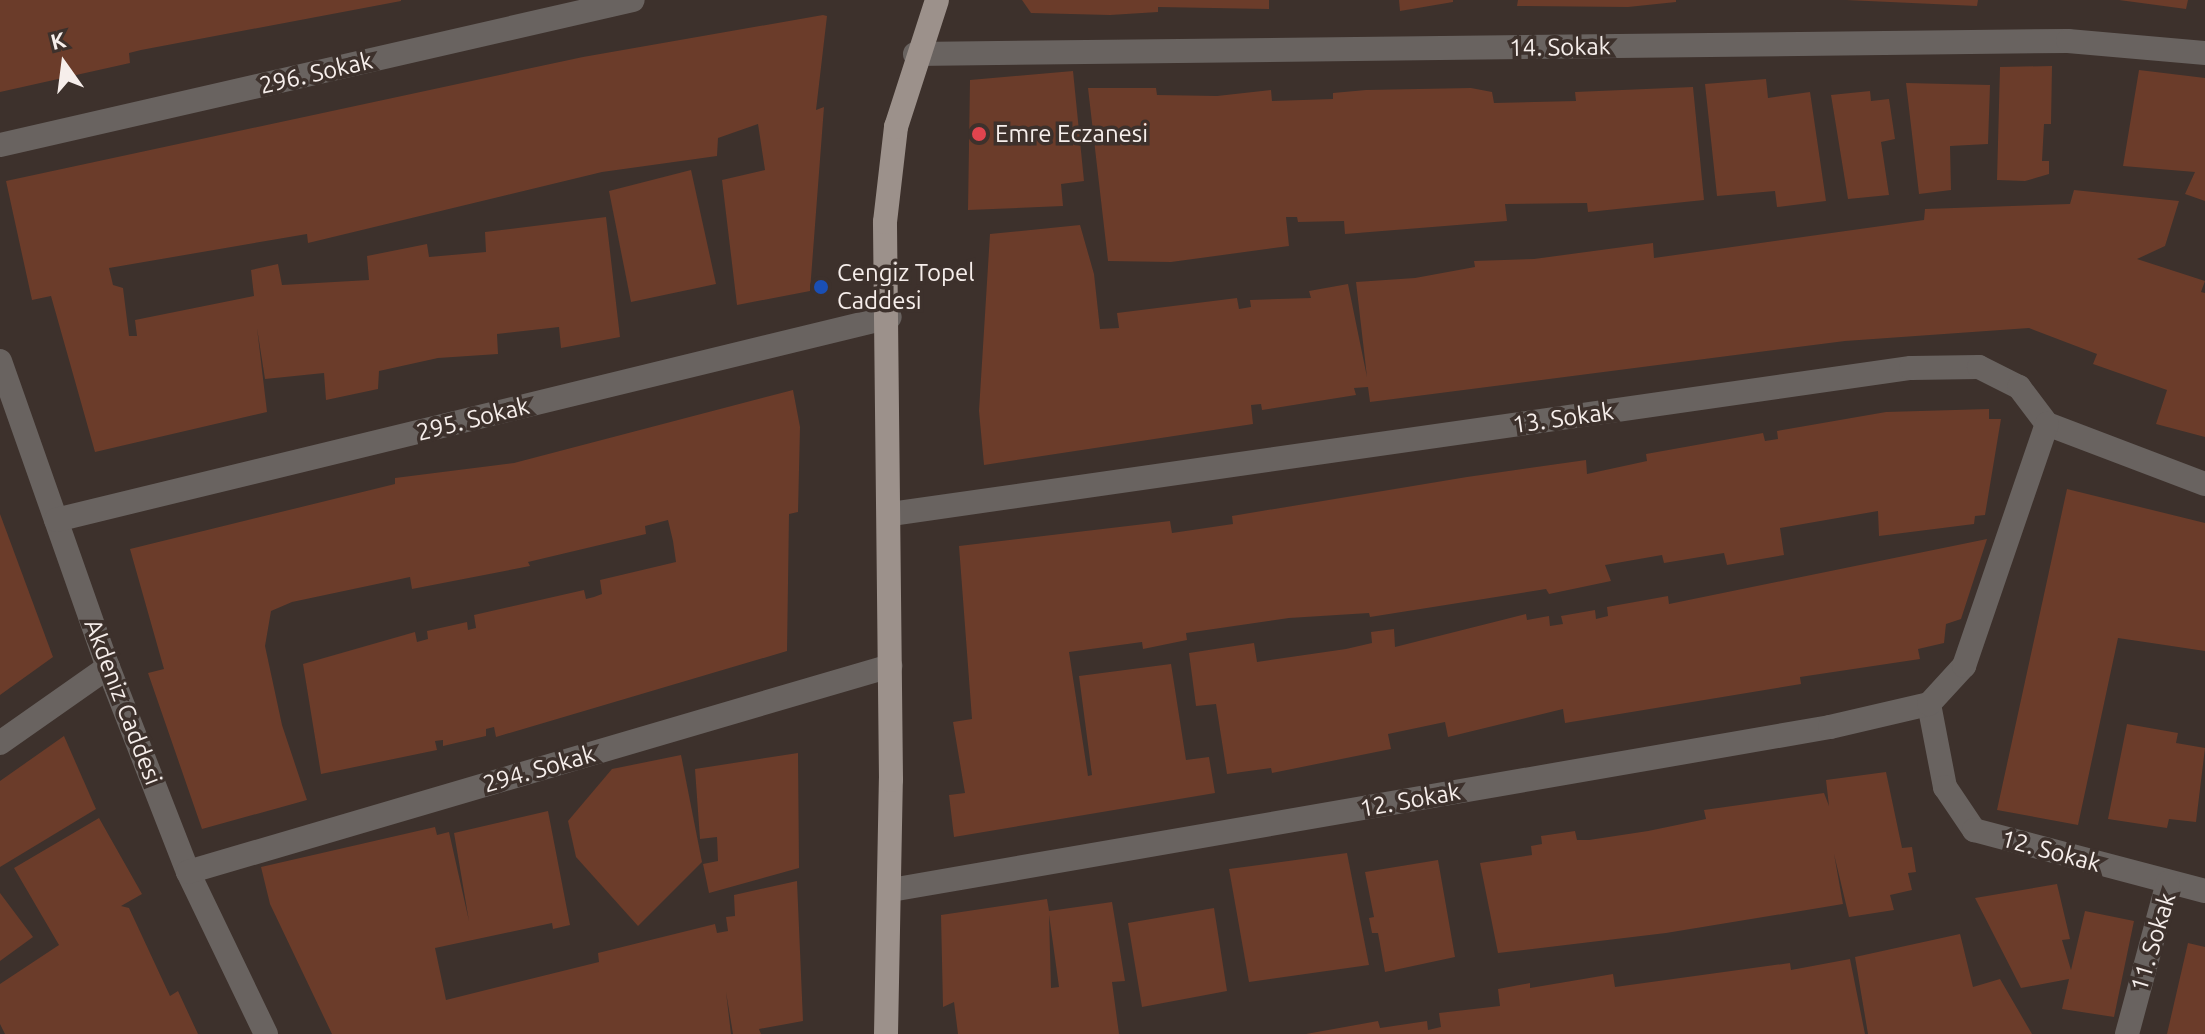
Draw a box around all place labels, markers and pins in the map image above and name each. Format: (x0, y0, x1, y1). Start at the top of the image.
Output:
place label: Emre Eczanesi (995, 120, 1148, 148)
marker: Emre Eczanesi (970, 125, 988, 143)
place label: Cengiz Topel Caddesi (837, 259, 975, 315)
marker: Cengiz Topel Caddesi (812, 278, 830, 296)

